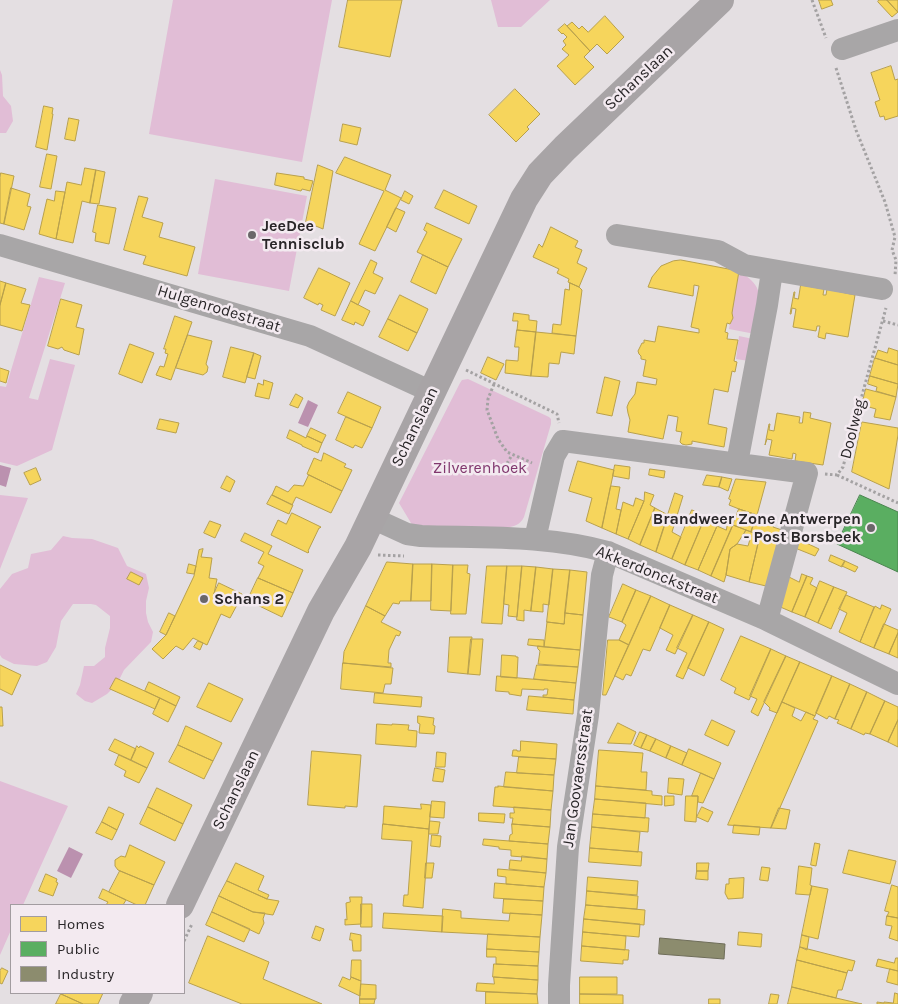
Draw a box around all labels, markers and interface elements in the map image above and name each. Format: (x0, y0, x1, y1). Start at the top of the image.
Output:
street label: Schanslaan (601, 42, 677, 114)
place label: JeeDee Tennisclub (262, 216, 344, 254)
marker: JeeDee Tennisclub (246, 229, 258, 241)
street label: Hulgenrodestraat (155, 281, 283, 337)
street label: Schanslaan (387, 384, 443, 470)
street label: Doolweg (836, 397, 870, 461)
park label: Zilverenhoek (433, 458, 527, 478)
place label: Brandweer Zone Antwerpen - Post Borsbeek (653, 509, 861, 547)
marker: Brandweer Zone Antwerpen - Post Borsbeek (865, 522, 877, 534)
street label: Akkerdonckstraat (593, 542, 721, 608)
place label: Schans 2 (214, 589, 284, 609)
marker: Schans 2 (198, 593, 210, 605)
street label: Jan Goovaersstraat (559, 708, 597, 848)
street label: Schanslaan (208, 747, 264, 833)
legend (10, 904, 185, 994)
text: Homes (57, 915, 105, 933)
text: Public (57, 940, 100, 958)
text: Industry (57, 965, 114, 983)

